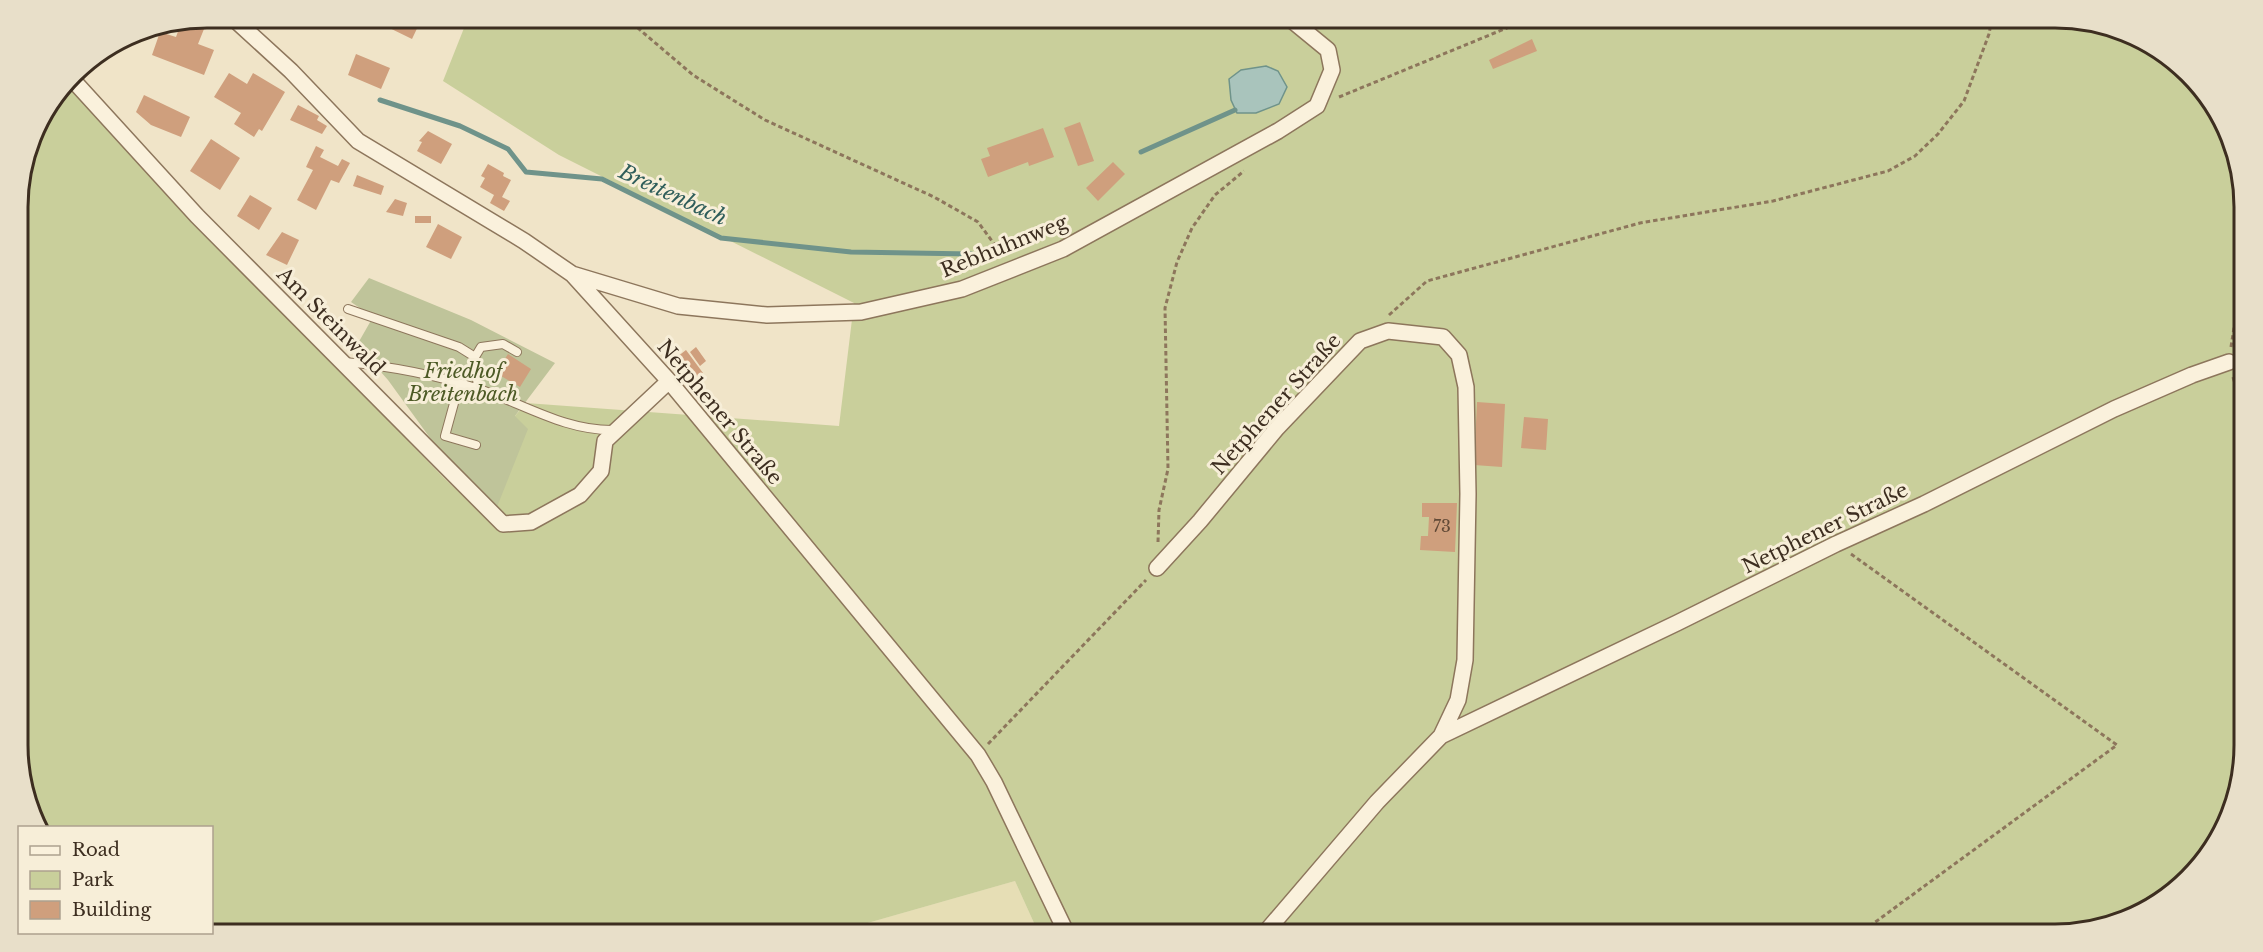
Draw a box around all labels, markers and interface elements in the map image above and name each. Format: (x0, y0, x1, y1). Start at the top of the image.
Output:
water label: Breitenbach (614, 158, 731, 231)
street label: Rebhuhnweg (937, 209, 1072, 282)
street label: Am Steinwald (271, 261, 390, 380)
street label: Netphener Straße (1206, 329, 1346, 479)
street label: Netphener Straße (653, 335, 787, 489)
park label: Friedhof Breitenbach (407, 359, 518, 406)
street label: Netphener Straße (1738, 477, 1912, 579)
house number: 73 (1433, 516, 1451, 536)
legend (18, 826, 213, 934)
text: Road (72, 839, 120, 861)
text: Park (72, 869, 114, 891)
text: Building (72, 899, 151, 921)

